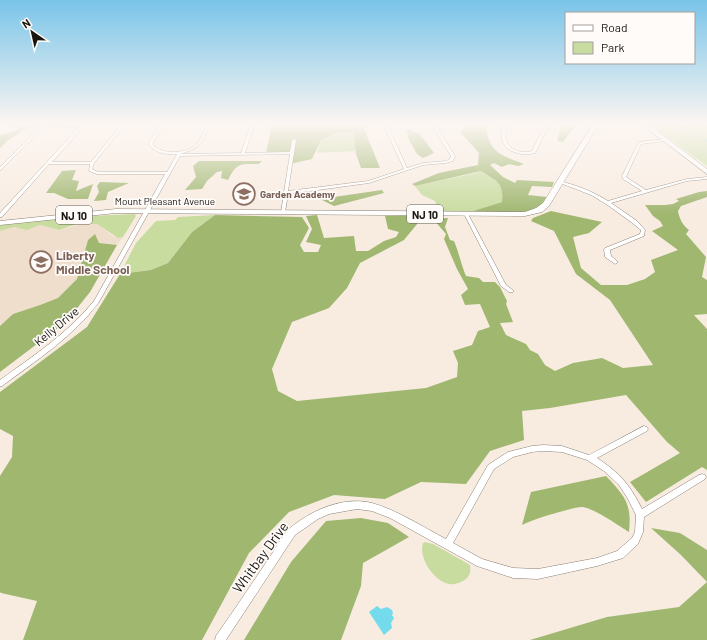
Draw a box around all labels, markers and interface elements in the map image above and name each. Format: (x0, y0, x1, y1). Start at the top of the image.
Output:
north arrow (12, 12, 52, 52)
legend (565, 12, 695, 64)
text: N (19, 16, 33, 31)
text: Road (601, 20, 628, 34)
text: Park (601, 40, 625, 54)
school or university icon: Garden Academy (231, 181, 257, 207)
place label: Garden Academy (260, 188, 335, 200)
street label: Mount Pleasant Avenue (115, 195, 215, 207)
road number: NJ 10 (407, 205, 443, 223)
road number: NJ 10 (56, 206, 92, 224)
place label: Liberty Middle School (56, 248, 130, 276)
school or university icon: Liberty Middle School (28, 249, 54, 275)
street label: Kelly Drive (31, 303, 81, 349)
street label: Whitbay Drive (229, 518, 291, 596)

